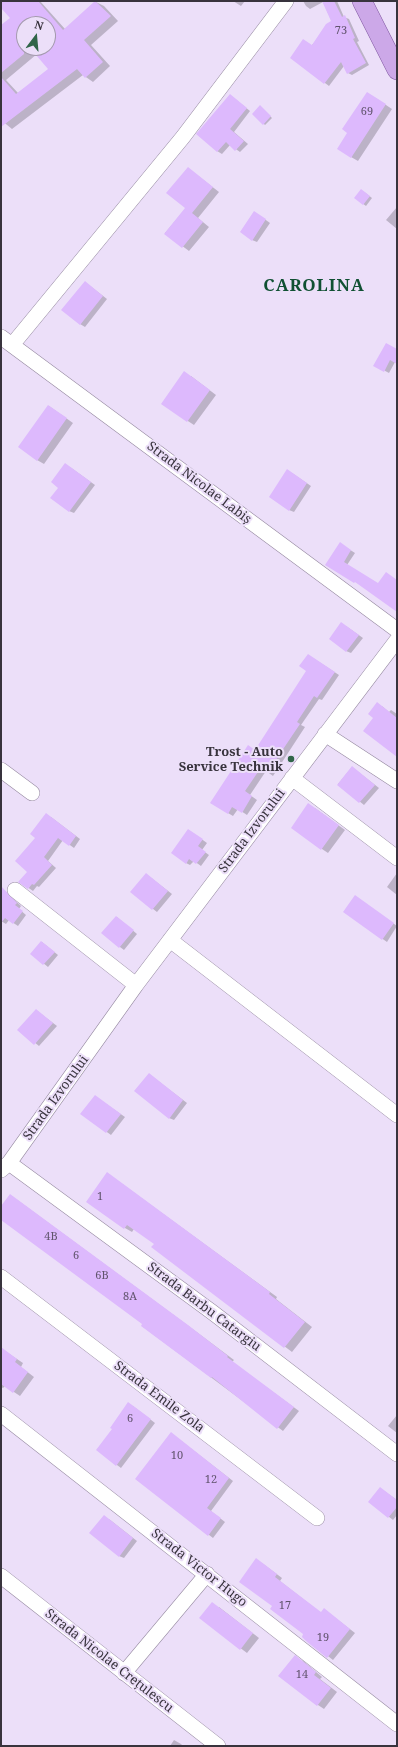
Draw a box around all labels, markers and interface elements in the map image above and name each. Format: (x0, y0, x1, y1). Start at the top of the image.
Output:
north arrow (16, 16, 56, 56)
text: N (33, 17, 45, 33)
house number: 73 (335, 24, 347, 38)
house number: 69 (361, 105, 373, 119)
district label: CAROLINA (263, 276, 365, 296)
street label: Strada Nicolae Labiș (144, 439, 254, 527)
place label: Trost - Auto Service Technik (179, 744, 283, 775)
marker: Trost - Auto Service Technik (286, 754, 296, 764)
street label: Strada Izvorului (215, 786, 289, 876)
street label: Strada Izvorului (20, 1053, 92, 1143)
house number: 1 (97, 1190, 103, 1204)
house number: 4B (44, 1230, 58, 1244)
house number: 6 (73, 1249, 79, 1263)
street label: Strada Barbu Catargiu (144, 1259, 264, 1355)
house number: 6B (95, 1269, 109, 1283)
house number: 8A (123, 1290, 137, 1304)
street label: Strada Emile Zola (111, 1358, 207, 1436)
house number: 6 (127, 1412, 133, 1426)
house number: 10 (171, 1449, 183, 1463)
house number: 12 (205, 1473, 217, 1487)
street label: Strada Victor Hugo (148, 1526, 250, 1610)
house number: 17 (279, 1599, 291, 1613)
street label: Strada Nicolae Crețulescu (42, 1606, 176, 1716)
house number: 19 (317, 1631, 329, 1645)
house number: 14 (296, 1668, 308, 1682)

